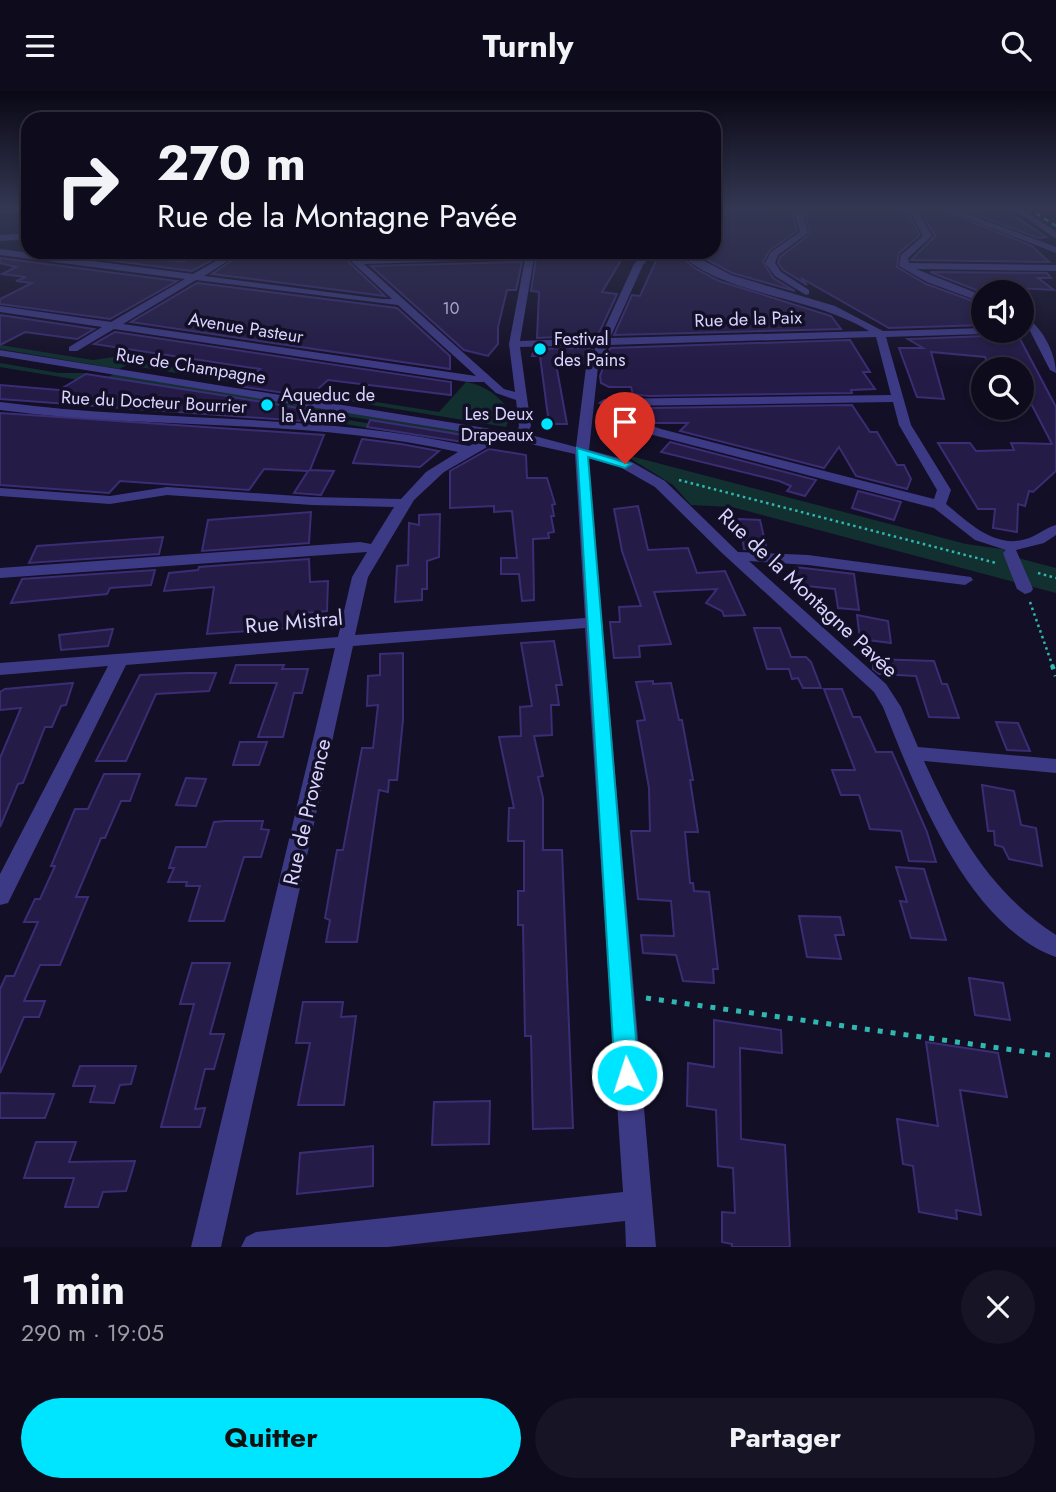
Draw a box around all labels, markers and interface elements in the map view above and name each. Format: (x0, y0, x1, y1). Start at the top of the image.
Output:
text: Turnly (483, 23, 573, 69)
icon: menu (21, 27, 59, 65)
icon: search (997, 27, 1035, 65)
text: 270 m (157, 128, 306, 198)
icon: right (42, 140, 133, 231)
text: Rue de la Montagne Pavée (157, 193, 517, 239)
map controls (971, 280, 1034, 420)
button: sound (971, 280, 1034, 343)
house number: 10 (443, 297, 459, 320)
street label: Rue de la Paix (694, 304, 803, 334)
street label: Avenue Pasteur (187, 306, 306, 350)
place label: Festival des Pains (554, 326, 626, 373)
street label: Rue de Champagne (114, 341, 268, 391)
marker: Festival des Pains (532, 341, 548, 357)
button: search (971, 357, 1034, 420)
place label: Aqueduc de la Vanne (281, 382, 375, 429)
street label: Rue du Docteur Bourrier (60, 384, 249, 420)
pin (595, 392, 655, 464)
marker: Aqueduc de la Vanne (259, 397, 275, 413)
place label: Les Deux Drapeaux (461, 401, 533, 448)
icon: arrive (606, 403, 644, 441)
marker: Les Deux Drapeaux (539, 416, 555, 432)
street label: Rue de la Montagne Pavée (711, 501, 905, 685)
street label: Rue Mistral (244, 603, 344, 641)
street label: Rue de Provence (276, 736, 338, 888)
position arrow (590, 1038, 664, 1112)
text: 1 min (21, 1259, 125, 1320)
button: close (961, 1270, 1035, 1344)
text: 290 m · 19:05 (21, 1316, 164, 1350)
button: Quitter (21, 1398, 521, 1478)
button: Partager (535, 1398, 1035, 1478)

